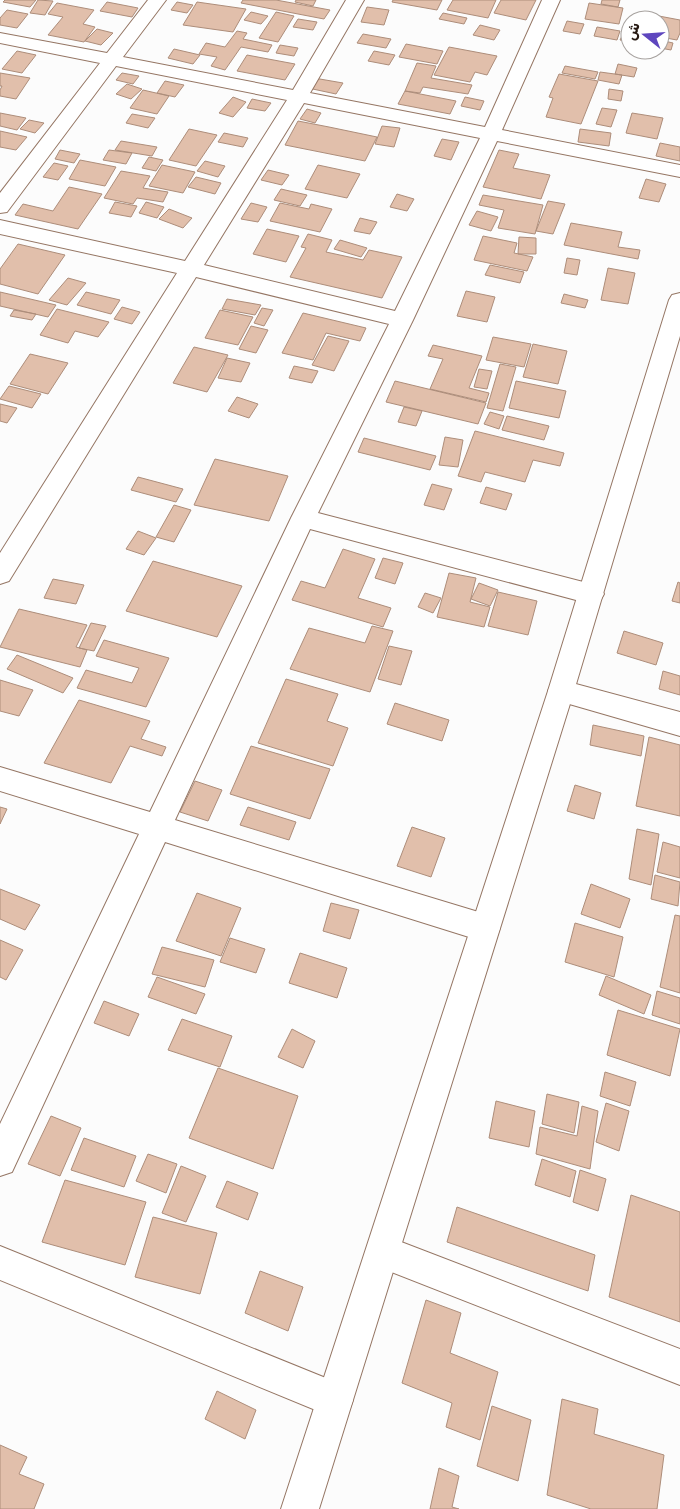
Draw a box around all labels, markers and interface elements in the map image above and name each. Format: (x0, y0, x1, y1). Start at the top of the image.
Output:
north arrow (620, 10, 670, 60)
text: ش (622, 20, 644, 42)

